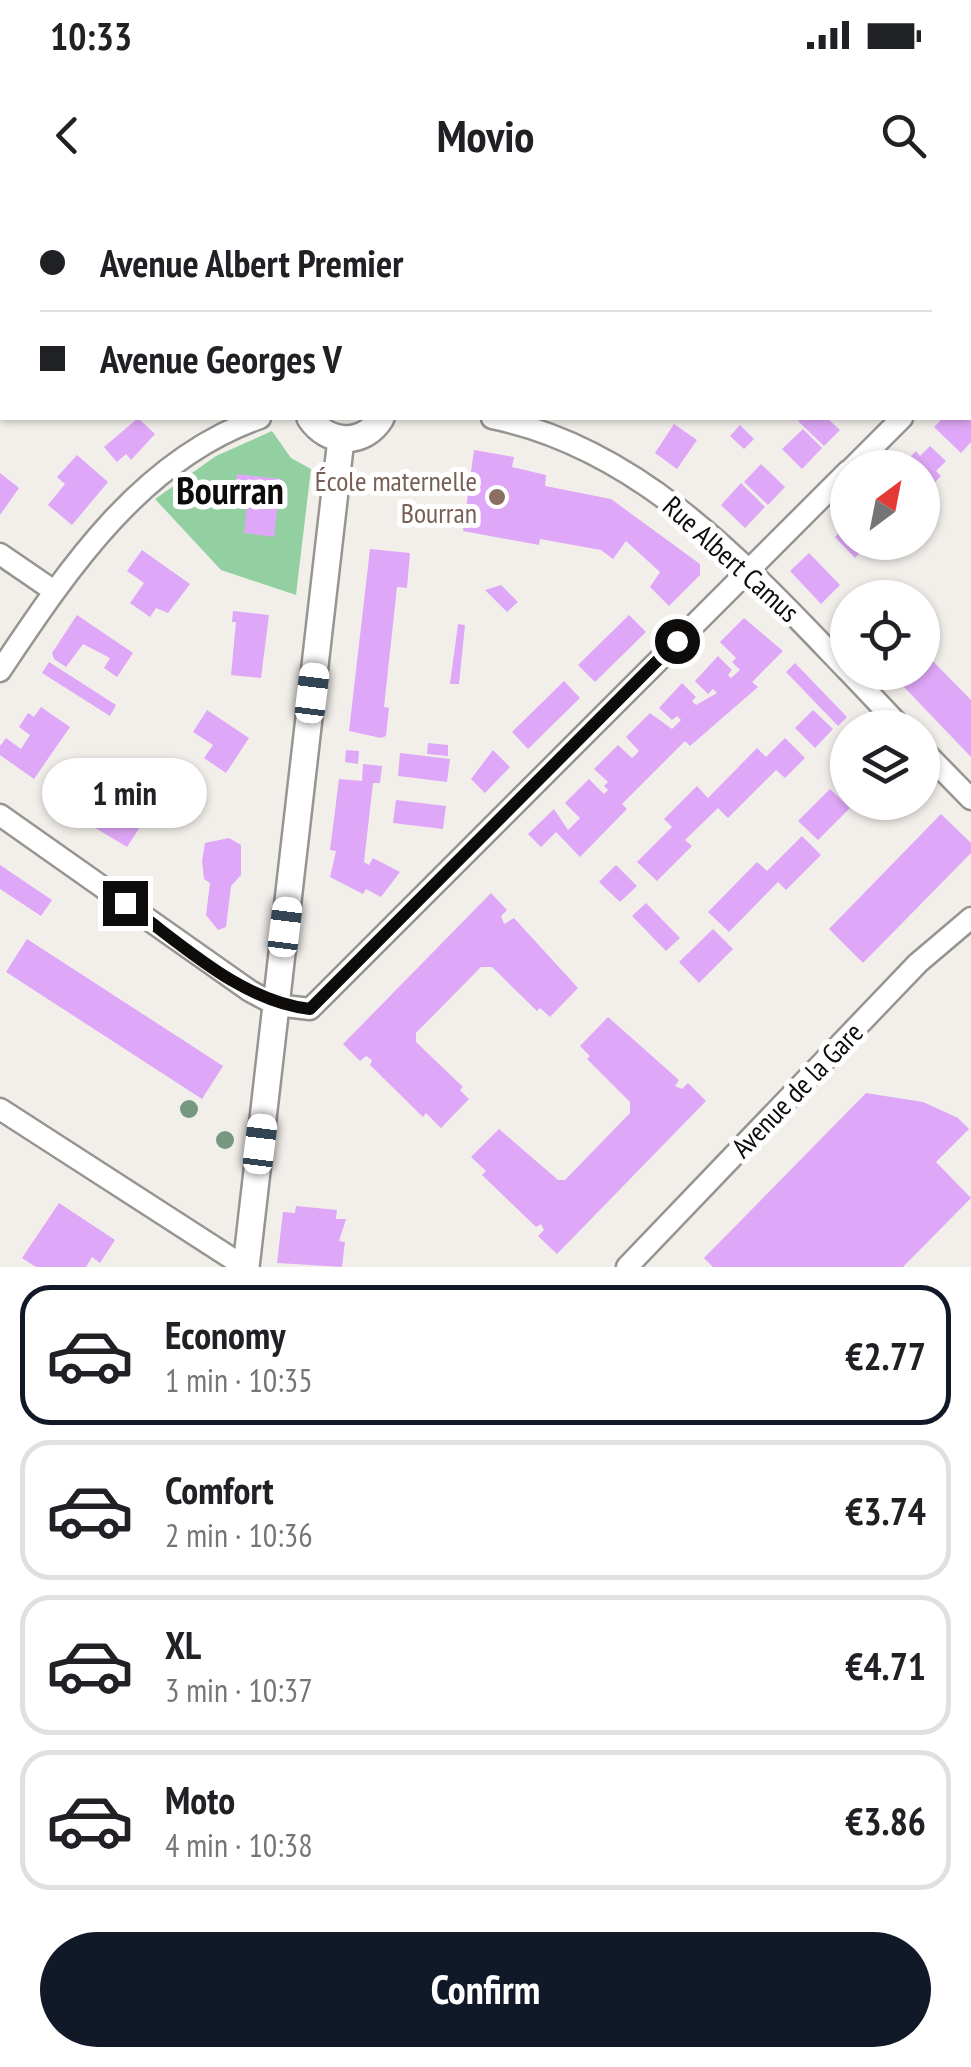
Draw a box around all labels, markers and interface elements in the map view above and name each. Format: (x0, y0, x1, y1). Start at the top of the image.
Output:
text: 10:33 (50, 11, 132, 60)
text: Movio (437, 106, 534, 164)
icon: back (40, 108, 95, 163)
icon: search (876, 108, 931, 163)
text: Avenue Albert Premier (100, 238, 403, 287)
text: Avenue Georges V (100, 334, 342, 383)
north arrow (830, 450, 940, 560)
map controls (830, 450, 940, 820)
place label: École maternelle Bourran (315, 462, 477, 531)
district label: Bourran (176, 465, 284, 514)
marker: École maternelle Bourran (486, 486, 508, 508)
street label: Rue Albert Camus (655, 488, 807, 630)
button: locate (830, 580, 940, 690)
route start (655, 619, 700, 664)
car (293, 661, 331, 725)
button: layers (830, 710, 940, 820)
callout: 1 min (42, 758, 208, 828)
text: 1 min (92, 772, 157, 814)
route end (103, 881, 148, 926)
car (266, 895, 304, 959)
street label: Avenue de la Gare (723, 1014, 870, 1165)
car (241, 1112, 279, 1176)
icon: car (45, 1310, 135, 1400)
text: Economy (165, 1310, 285, 1359)
text: €2.77 (845, 1331, 926, 1380)
text: 1 min · 10:35 (165, 1359, 313, 1401)
icon: car (45, 1465, 135, 1555)
text: Comfort (165, 1465, 274, 1514)
text: €3.74 (845, 1486, 926, 1535)
text: 2 min · 10:36 (165, 1514, 313, 1556)
icon: car (45, 1620, 135, 1710)
text: XL (165, 1620, 201, 1669)
text: €4.71 (845, 1641, 926, 1690)
text: 3 min · 10:37 (165, 1669, 313, 1711)
icon: car (45, 1775, 135, 1865)
text: Moto (165, 1775, 235, 1824)
text: €3.86 (845, 1796, 926, 1845)
text: 4 min · 10:38 (165, 1824, 313, 1866)
button: Confirm (40, 1932, 931, 2047)

